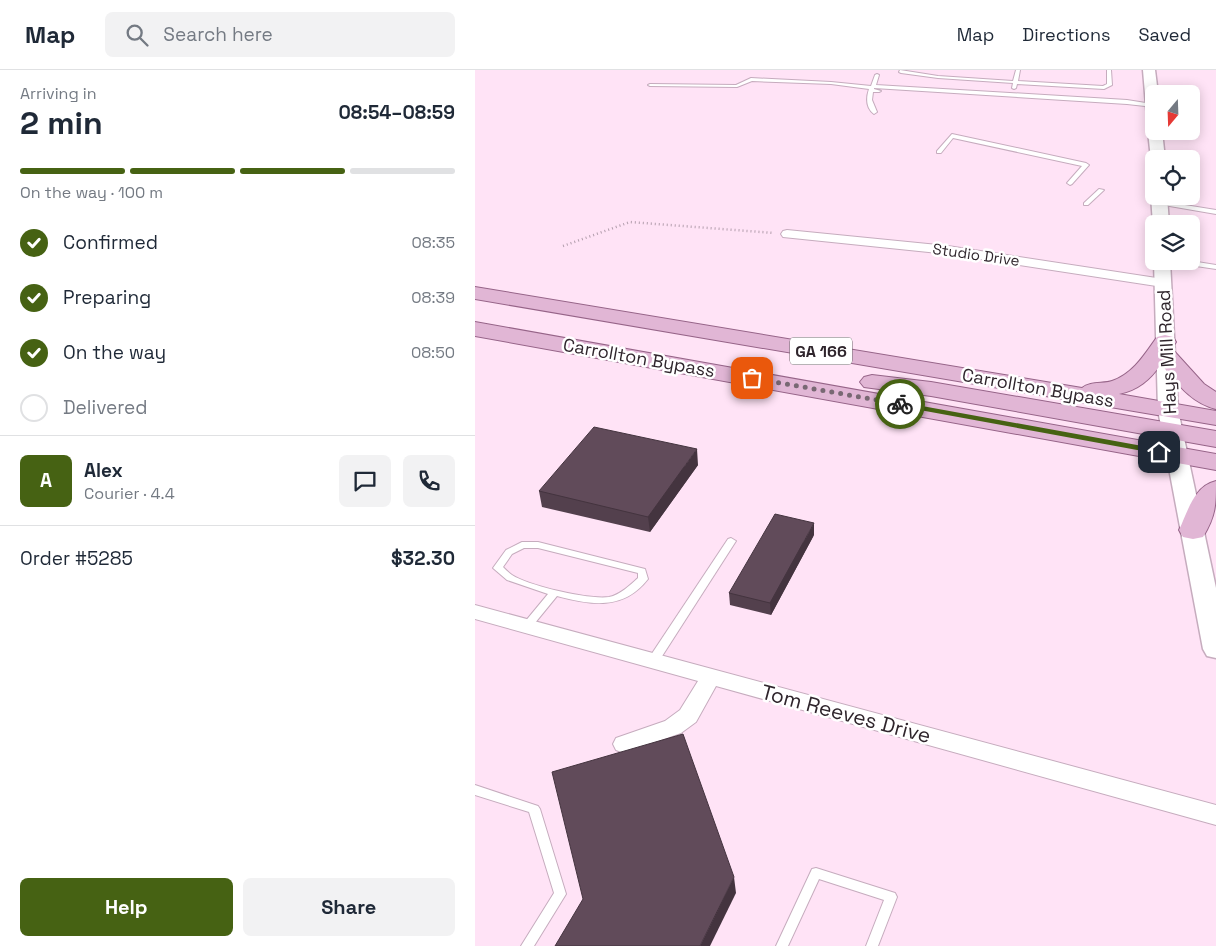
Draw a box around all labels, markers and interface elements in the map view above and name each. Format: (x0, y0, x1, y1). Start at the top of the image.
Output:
search box (105, 12, 455, 57)
text: Map (25, 19, 75, 50)
icon: search (123, 21, 151, 49)
text: Search here (163, 22, 273, 47)
text: Map (957, 23, 994, 46)
text: Directions (1022, 23, 1111, 46)
text: Saved (1139, 23, 1191, 46)
text: Arriving in (20, 83, 97, 104)
north arrow (1145, 85, 1200, 140)
map controls (1145, 85, 1200, 270)
text: 08:54–08:59 (339, 100, 455, 125)
text: 2 min (20, 103, 103, 143)
button: locate (1145, 150, 1200, 205)
text: On the way · 100 m (20, 182, 163, 203)
button: layers (1145, 215, 1200, 270)
icon: check (20, 229, 48, 257)
text: Confirmed (63, 230, 158, 255)
text: 08:35 (411, 232, 455, 253)
street label: Studio Drive (931, 239, 1021, 270)
icon: check (20, 284, 48, 312)
text: Preparing (63, 285, 151, 310)
text: 08:39 (411, 287, 455, 308)
street label: Hays Mill Road (1152, 289, 1181, 415)
street label: Carrollton Bypass (561, 333, 717, 382)
road number: GA 166 (790, 338, 852, 364)
icon: check (20, 339, 48, 367)
text: On the way (63, 340, 166, 365)
text: 08:50 (411, 342, 455, 363)
pin (731, 357, 773, 399)
street label: Carrollton Bypass (960, 363, 1116, 412)
icon: bag (738, 364, 766, 392)
courier (875, 379, 925, 429)
icon: bike (886, 390, 914, 418)
text: Delivered (63, 395, 148, 420)
pin (1138, 431, 1180, 473)
icon: home (1145, 438, 1173, 466)
button: chat (339, 455, 391, 507)
button: phone (403, 455, 455, 507)
text: Alex (84, 458, 123, 483)
text: A (40, 468, 52, 493)
text: Courier · 4.4 (84, 483, 175, 504)
text: Order #5285 (20, 546, 133, 571)
text: $32.30 (391, 546, 455, 571)
street label: Tom Reeves Drive (758, 678, 934, 749)
button: Help (20, 878, 233, 936)
button: Share (243, 878, 455, 936)

